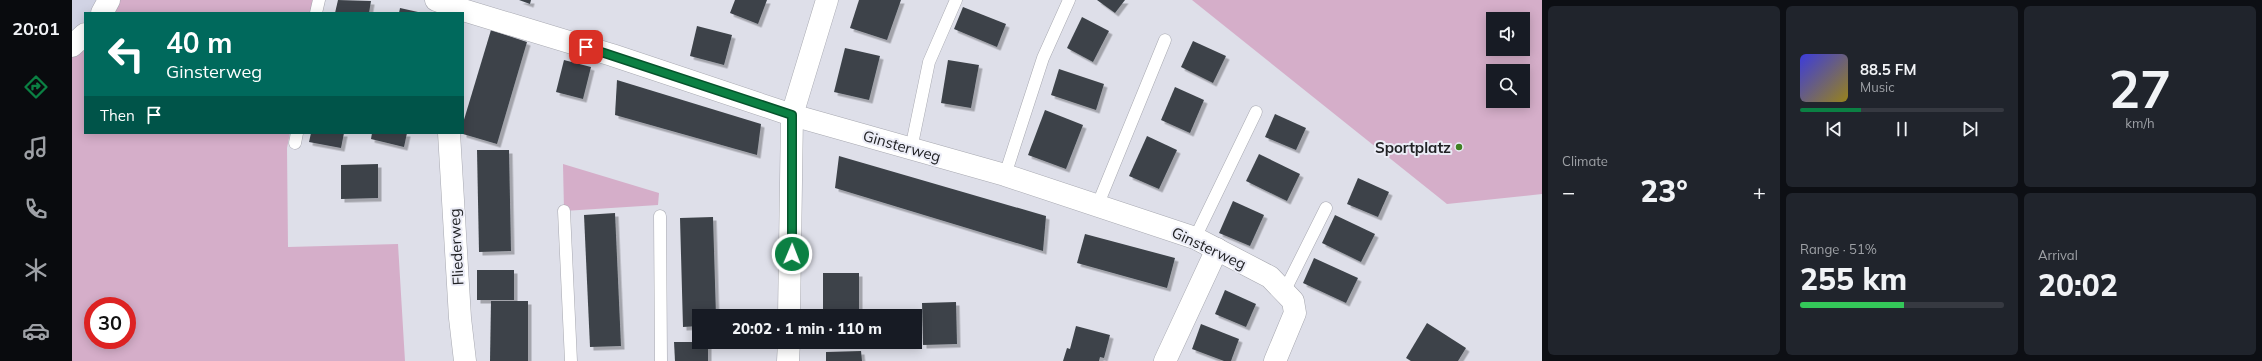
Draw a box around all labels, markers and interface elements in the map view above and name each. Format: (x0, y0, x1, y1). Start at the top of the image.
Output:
map controls (1486, 12, 1530, 108)
button: sound (1486, 12, 1530, 56)
text: 20:01 (12, 17, 60, 40)
text: 40 m (166, 25, 232, 60)
icon: left (100, 28, 152, 80)
pin (569, 30, 603, 64)
icon: arrive (575, 36, 597, 58)
text: 27 (2109, 56, 2171, 121)
text: Ginsterweg (166, 60, 262, 83)
text: 88.5 FM (1860, 60, 1916, 79)
button: search (1486, 64, 1530, 108)
icon: directions (22, 73, 50, 101)
text: Music (1860, 79, 1895, 95)
icon: arrive (143, 104, 165, 126)
text: Then (100, 106, 135, 125)
text: km/h (2125, 115, 2155, 131)
icon: previous (1823, 118, 1845, 140)
icon: pause (1891, 118, 1913, 140)
icon: next (1959, 118, 1981, 140)
street label: Ginsterweg (861, 126, 943, 166)
icon: music (22, 134, 50, 162)
place label: Sportplatz (1375, 138, 1451, 157)
marker: Sportplatz (1454, 142, 1464, 152)
text: Climate (1562, 153, 1608, 169)
text: 23° (1640, 172, 1688, 210)
text: − (1562, 178, 1575, 206)
text: + (1753, 178, 1766, 206)
icon: phone (22, 195, 50, 223)
street label: Fliederweg (445, 208, 467, 286)
street label: Ginsterweg (1169, 222, 1249, 274)
position arrow (771, 233, 813, 275)
text: Range · 51% (1800, 241, 1877, 257)
text: Arrival (2038, 247, 2078, 263)
icon: climate (22, 256, 50, 284)
text: 255 km (1800, 260, 1907, 298)
text: 20:02 (2038, 266, 2118, 304)
speed limit sign: 30 (84, 297, 136, 349)
icon: car (22, 317, 50, 345)
text: 20:02 · 1 min · 110 m (732, 319, 882, 338)

